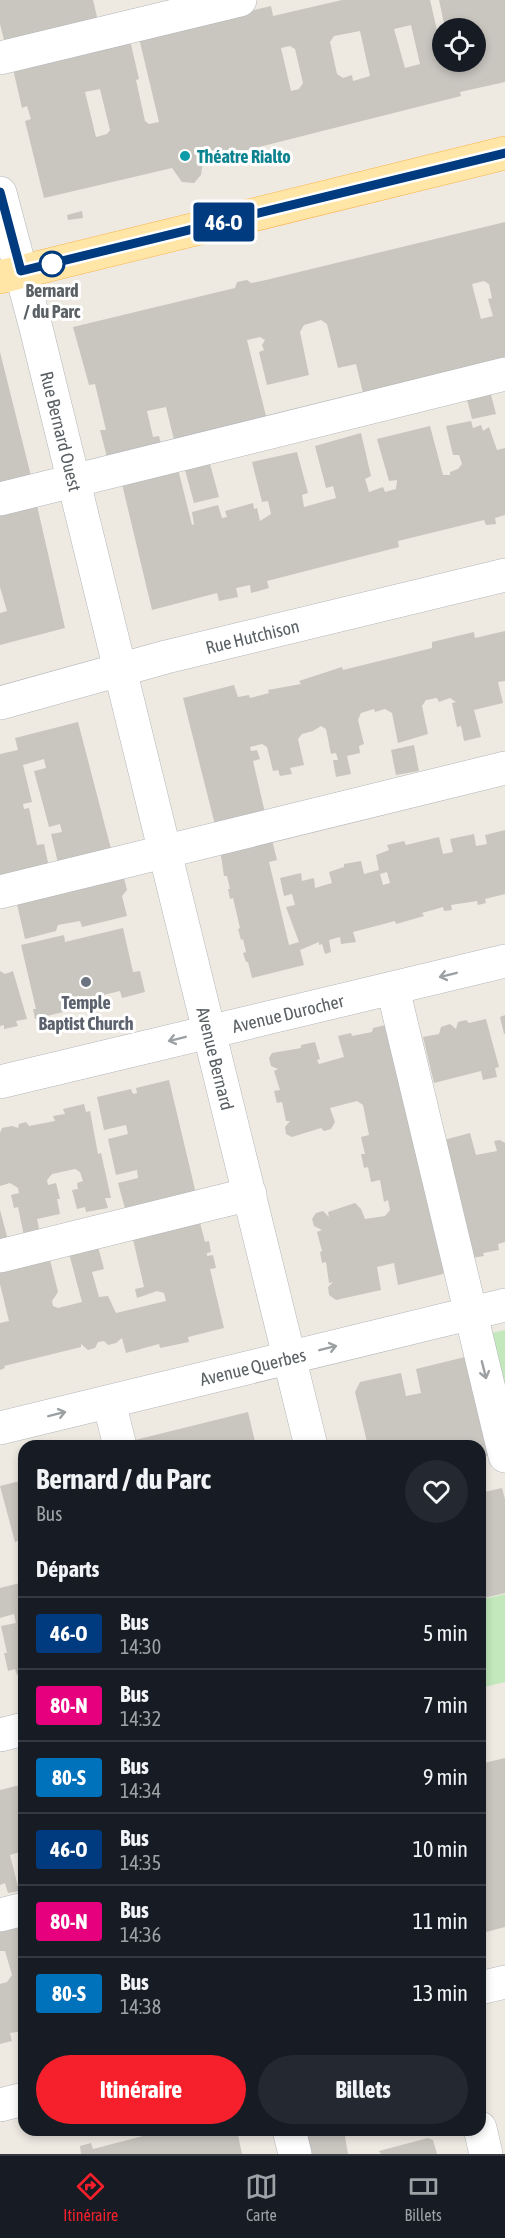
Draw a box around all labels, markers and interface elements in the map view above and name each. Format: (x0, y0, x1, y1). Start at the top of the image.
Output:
map controls (432, 18, 486, 72)
button: locate (432, 18, 486, 72)
place label: Théatre Rialto (197, 146, 291, 167)
marker: Théatre Rialto (178, 149, 192, 163)
line badge: 46-O (182, 202, 266, 242)
text: 46-O (205, 210, 243, 234)
marker: Bernard / du Parc (39, 251, 65, 277)
place label: Bernard / du Parc (23, 280, 81, 322)
street label: Rue Bernard Ouest (37, 369, 86, 493)
street label: Rue Hutchison (203, 615, 301, 658)
one-way arrow (439, 969, 458, 981)
marker: Temple Baptist Church (79, 975, 93, 989)
street label: Avenue Durocher (230, 989, 346, 1037)
place label: Temple Baptist Church (39, 992, 134, 1034)
street label: Avenue Bernard (193, 1005, 238, 1112)
one-way arrow (168, 1033, 187, 1045)
one-way arrow (318, 1341, 337, 1353)
street label: Avenue Querbes (198, 1343, 308, 1389)
one-way arrow (478, 1360, 490, 1379)
one-way arrow (47, 1408, 66, 1420)
button: heart (405, 1460, 468, 1523)
text: Bernard / du Parc (36, 1463, 211, 1495)
text: Bus (36, 1502, 62, 1525)
text: Départs (36, 1556, 99, 1582)
text: Bus (120, 1609, 149, 1635)
text: 5 min (423, 1620, 468, 1646)
text: 46-O (50, 1621, 88, 1645)
text: 14:30 (120, 1635, 161, 1658)
text: Bus (120, 1681, 149, 1707)
text: 7 min (423, 1692, 468, 1718)
text: 80-N (50, 1693, 88, 1717)
text: 14:32 (120, 1707, 161, 1730)
text: Bus (120, 1753, 149, 1779)
text: 9 min (423, 1764, 468, 1790)
text: 80-S (52, 1765, 86, 1789)
text: 14:34 (120, 1779, 161, 1802)
text: Bus (120, 1825, 149, 1851)
text: 10 min (413, 1836, 468, 1862)
text: 46-O (50, 1837, 88, 1861)
text: 14:35 (120, 1851, 161, 1874)
text: Bus (120, 1897, 149, 1923)
text: 11 min (413, 1908, 468, 1934)
text: 80-N (50, 1909, 88, 1933)
text: 14:36 (120, 1923, 161, 1946)
text: Bus (120, 1969, 149, 1995)
text: 13 min (413, 1980, 468, 2006)
text: 80-S (52, 1981, 86, 2005)
text: 14:38 (120, 1995, 161, 2018)
button: Itinéraire (36, 2055, 246, 2124)
button: Billets (258, 2055, 468, 2124)
tab: Itinéraire (63, 2170, 118, 2224)
tab: Carte (245, 2170, 278, 2224)
tab: Billets (405, 2170, 442, 2224)

